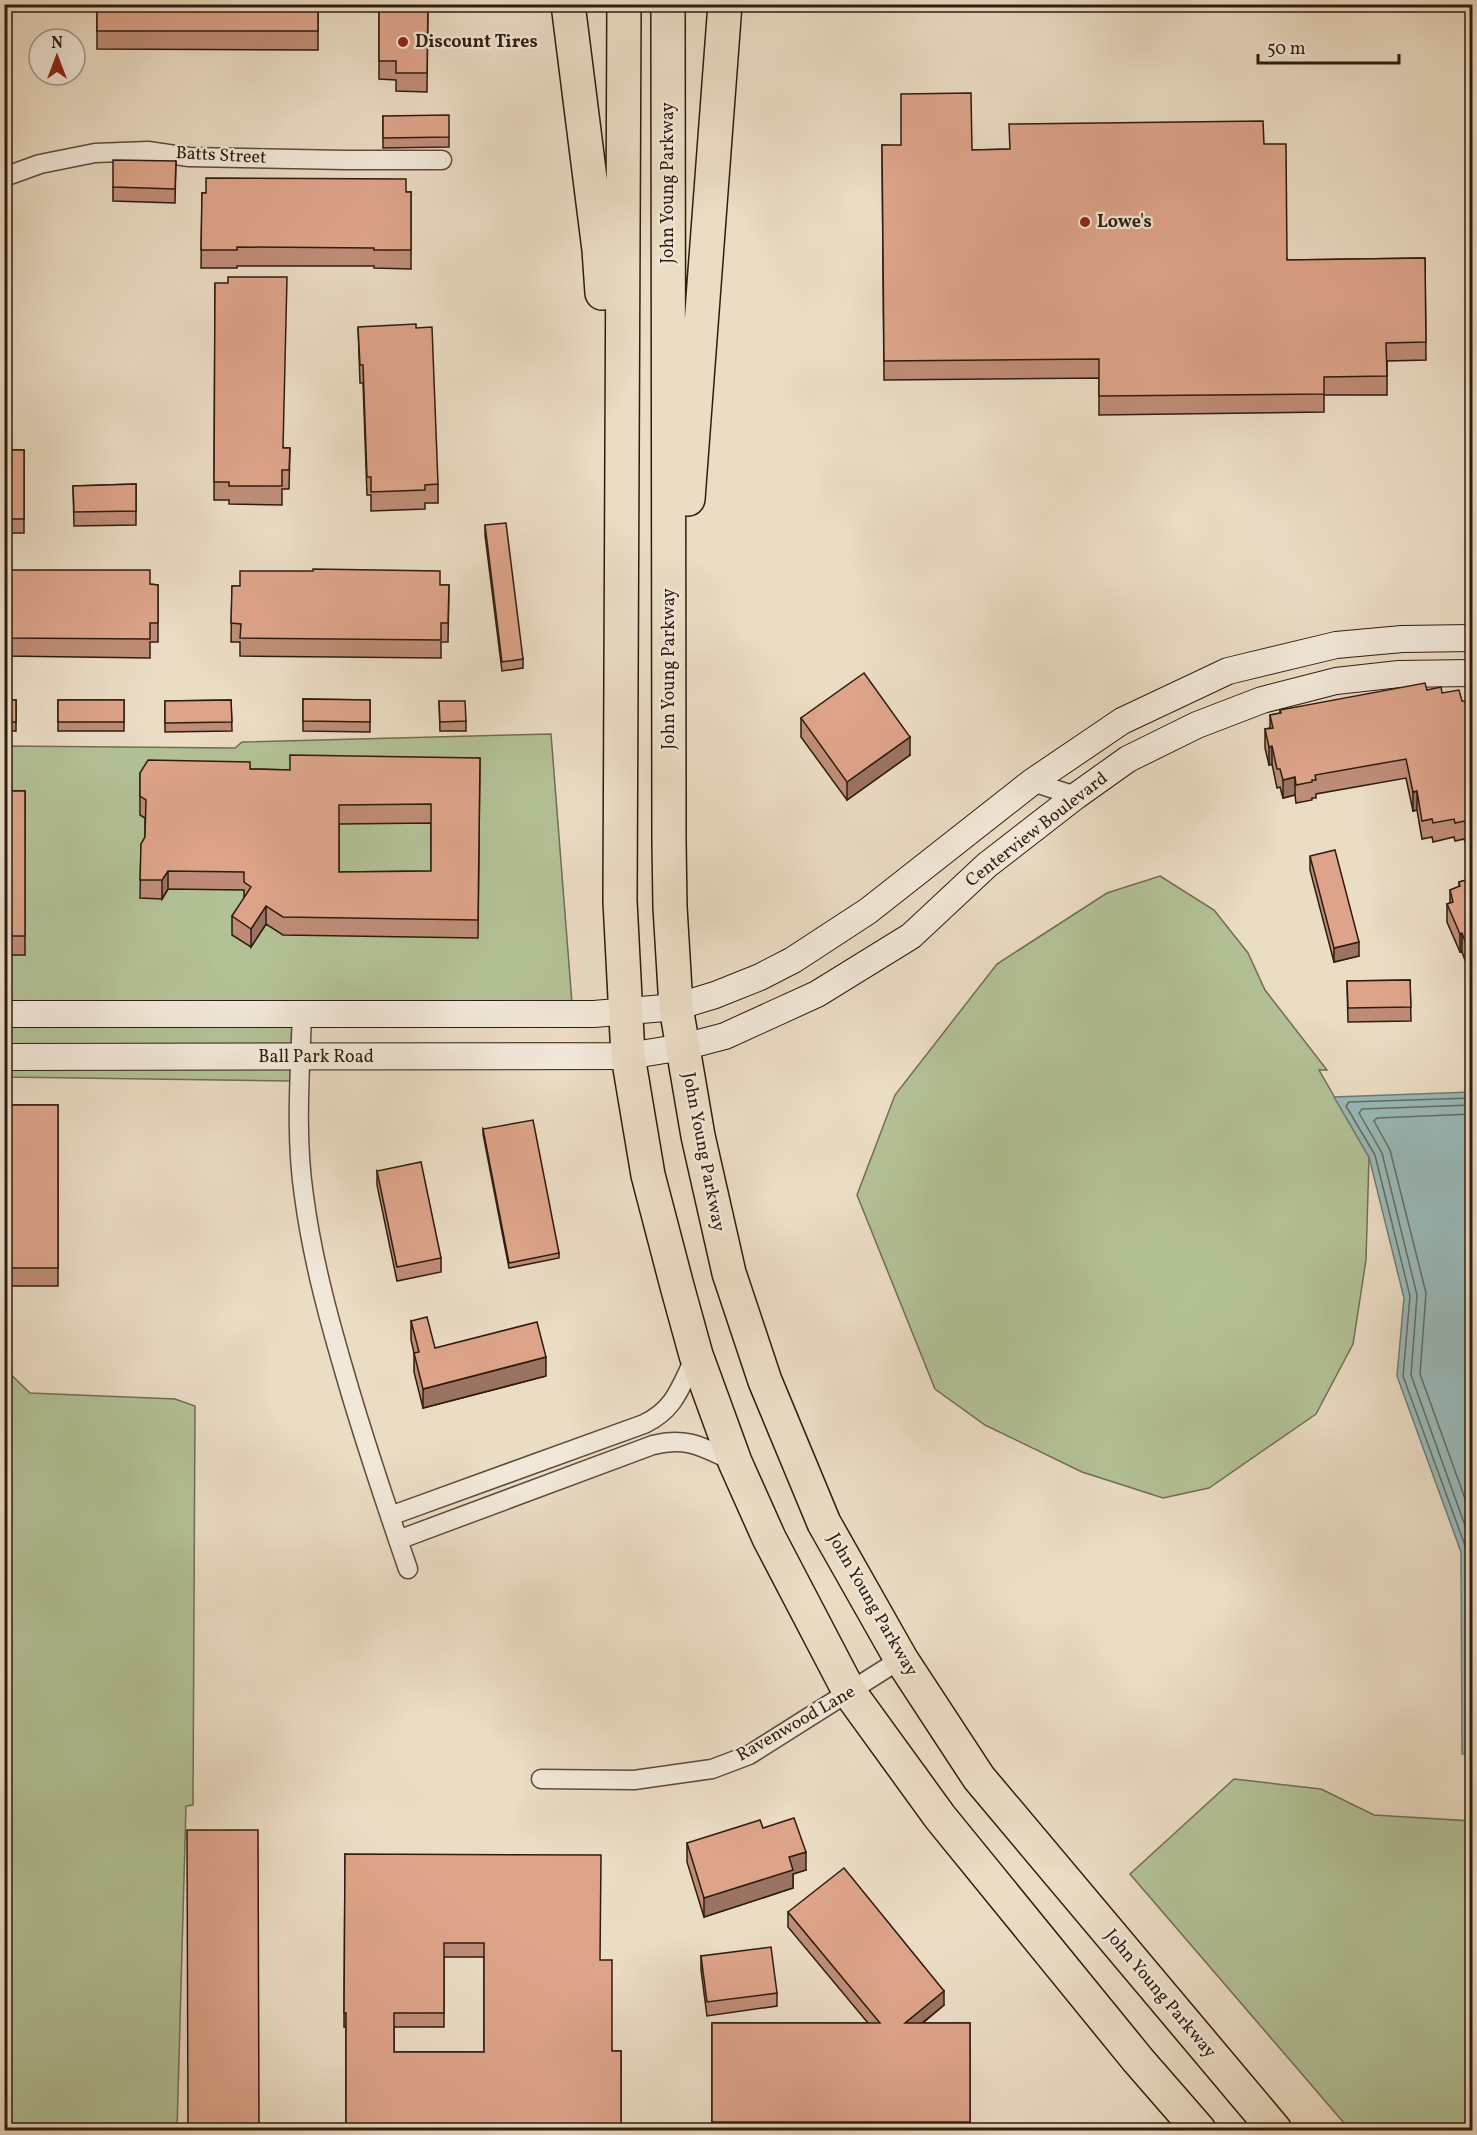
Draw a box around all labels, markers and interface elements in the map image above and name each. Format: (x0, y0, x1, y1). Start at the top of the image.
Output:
north arrow (27, 27, 87, 87)
scale bar (1258, 27, 1399, 65)
place label: Discount Tires (415, 30, 538, 55)
text: N (51, 33, 63, 55)
marker: Discount Tires (396, 35, 410, 49)
text: 50 m (1267, 37, 1306, 62)
street label: John Young Parkway (656, 102, 681, 264)
street label: Batts Street (175, 141, 267, 171)
place label: Lowe's (1097, 210, 1152, 235)
marker: Lowe's (1078, 215, 1092, 229)
street label: John Young Parkway (657, 588, 682, 750)
street label: Centerview Boulevard (961, 766, 1113, 894)
street label: Ball Park Road (258, 1045, 374, 1070)
street label: John Young Parkway (675, 1070, 731, 1234)
street label: John Young Parkway (821, 1529, 923, 1681)
street label: Ravenwood Lane (732, 1680, 860, 1768)
street label: John Young Parkway (1098, 1924, 1222, 2064)

